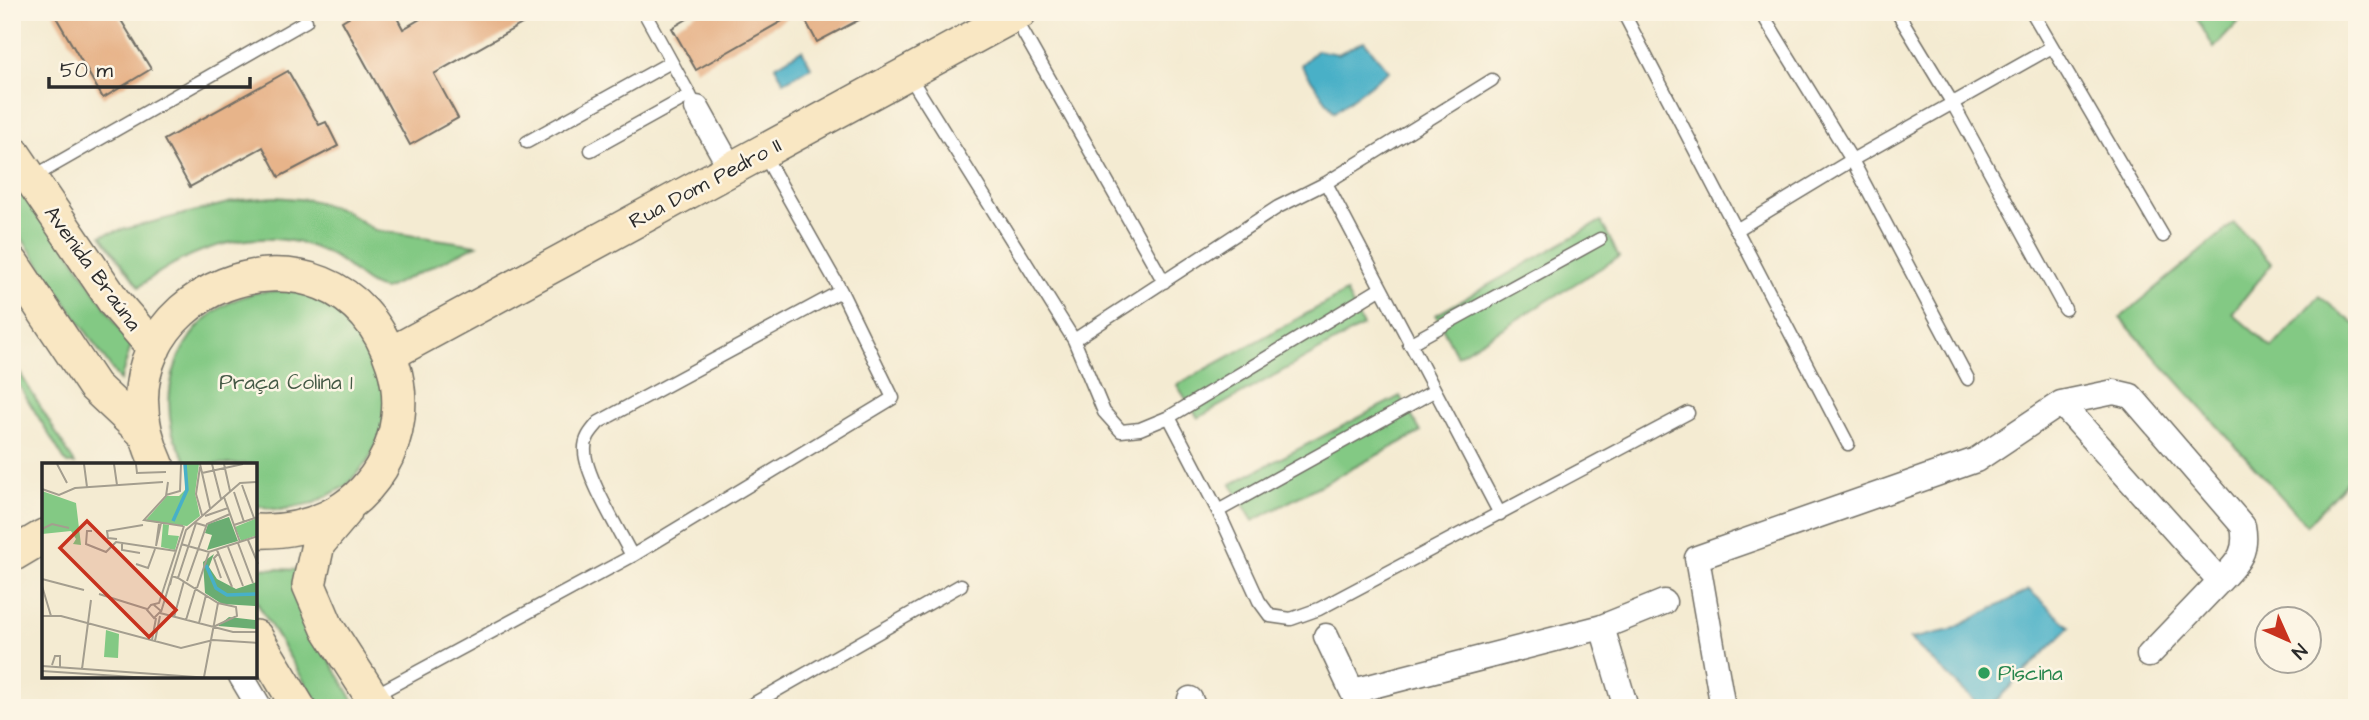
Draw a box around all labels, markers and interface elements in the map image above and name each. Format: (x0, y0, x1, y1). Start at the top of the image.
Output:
scale bar (49, 46, 250, 90)
text: 50 m (60, 56, 114, 85)
street label: Rua Dom Pedro II (624, 131, 786, 236)
street label: Avenida Braúna (37, 200, 148, 337)
park label: Praça Colina 1 (219, 368, 353, 397)
inset map (42, 463, 257, 678)
north arrow (2254, 604, 2324, 674)
text: N (2285, 637, 2313, 665)
place label: Piscina (1998, 659, 2063, 688)
marker: Piscina (1976, 665, 1992, 681)

